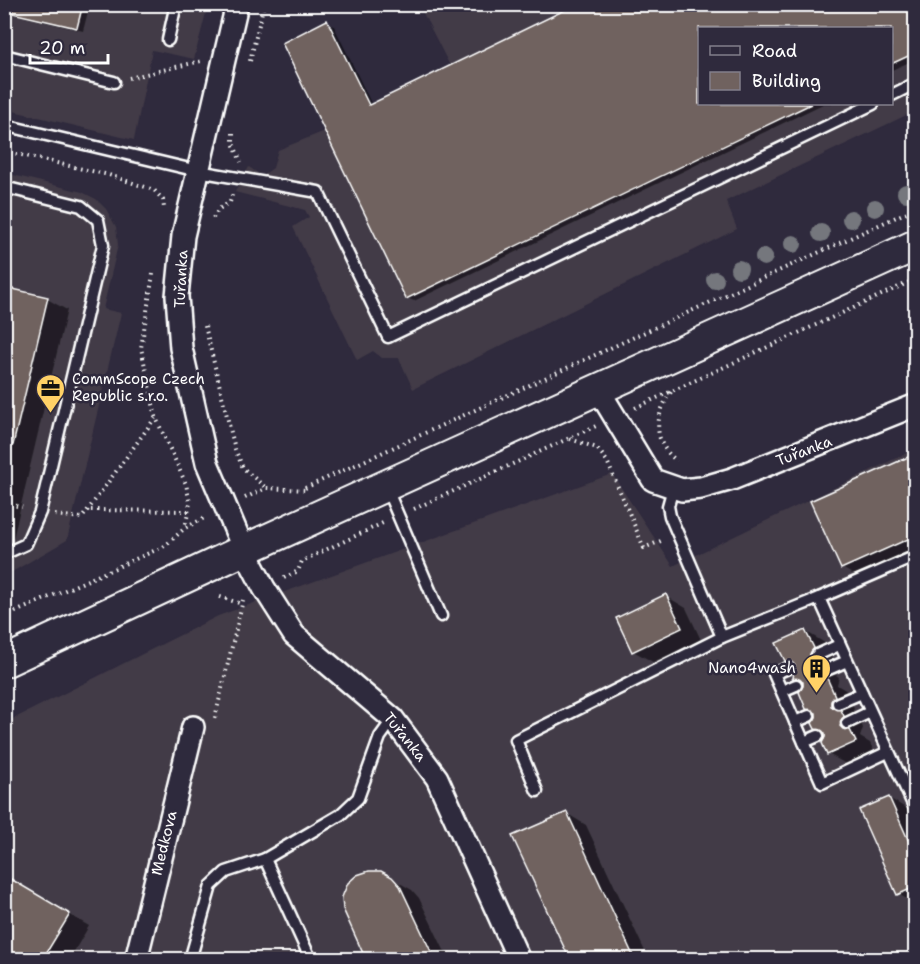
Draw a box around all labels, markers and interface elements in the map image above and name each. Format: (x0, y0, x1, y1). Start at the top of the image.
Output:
scale bar (30, 27, 108, 65)
legend (698, 27, 893, 105)
text: 20 m (39, 36, 85, 60)
text: Road (752, 39, 797, 63)
text: Building (752, 69, 821, 93)
street label: Tuřanka (169, 249, 193, 309)
place label: CommScope Czech Republic s.r.o. (72, 369, 205, 406)
office icon: CommScope Czech Republic s.r.o. (35, 372, 67, 414)
street label: Tuřanka (773, 431, 835, 471)
building icon: Nano4wash (801, 652, 833, 694)
place label: Nano4wash (708, 658, 796, 678)
street label: Tuřanka (379, 708, 432, 766)
street label: Medkova (146, 808, 182, 877)

